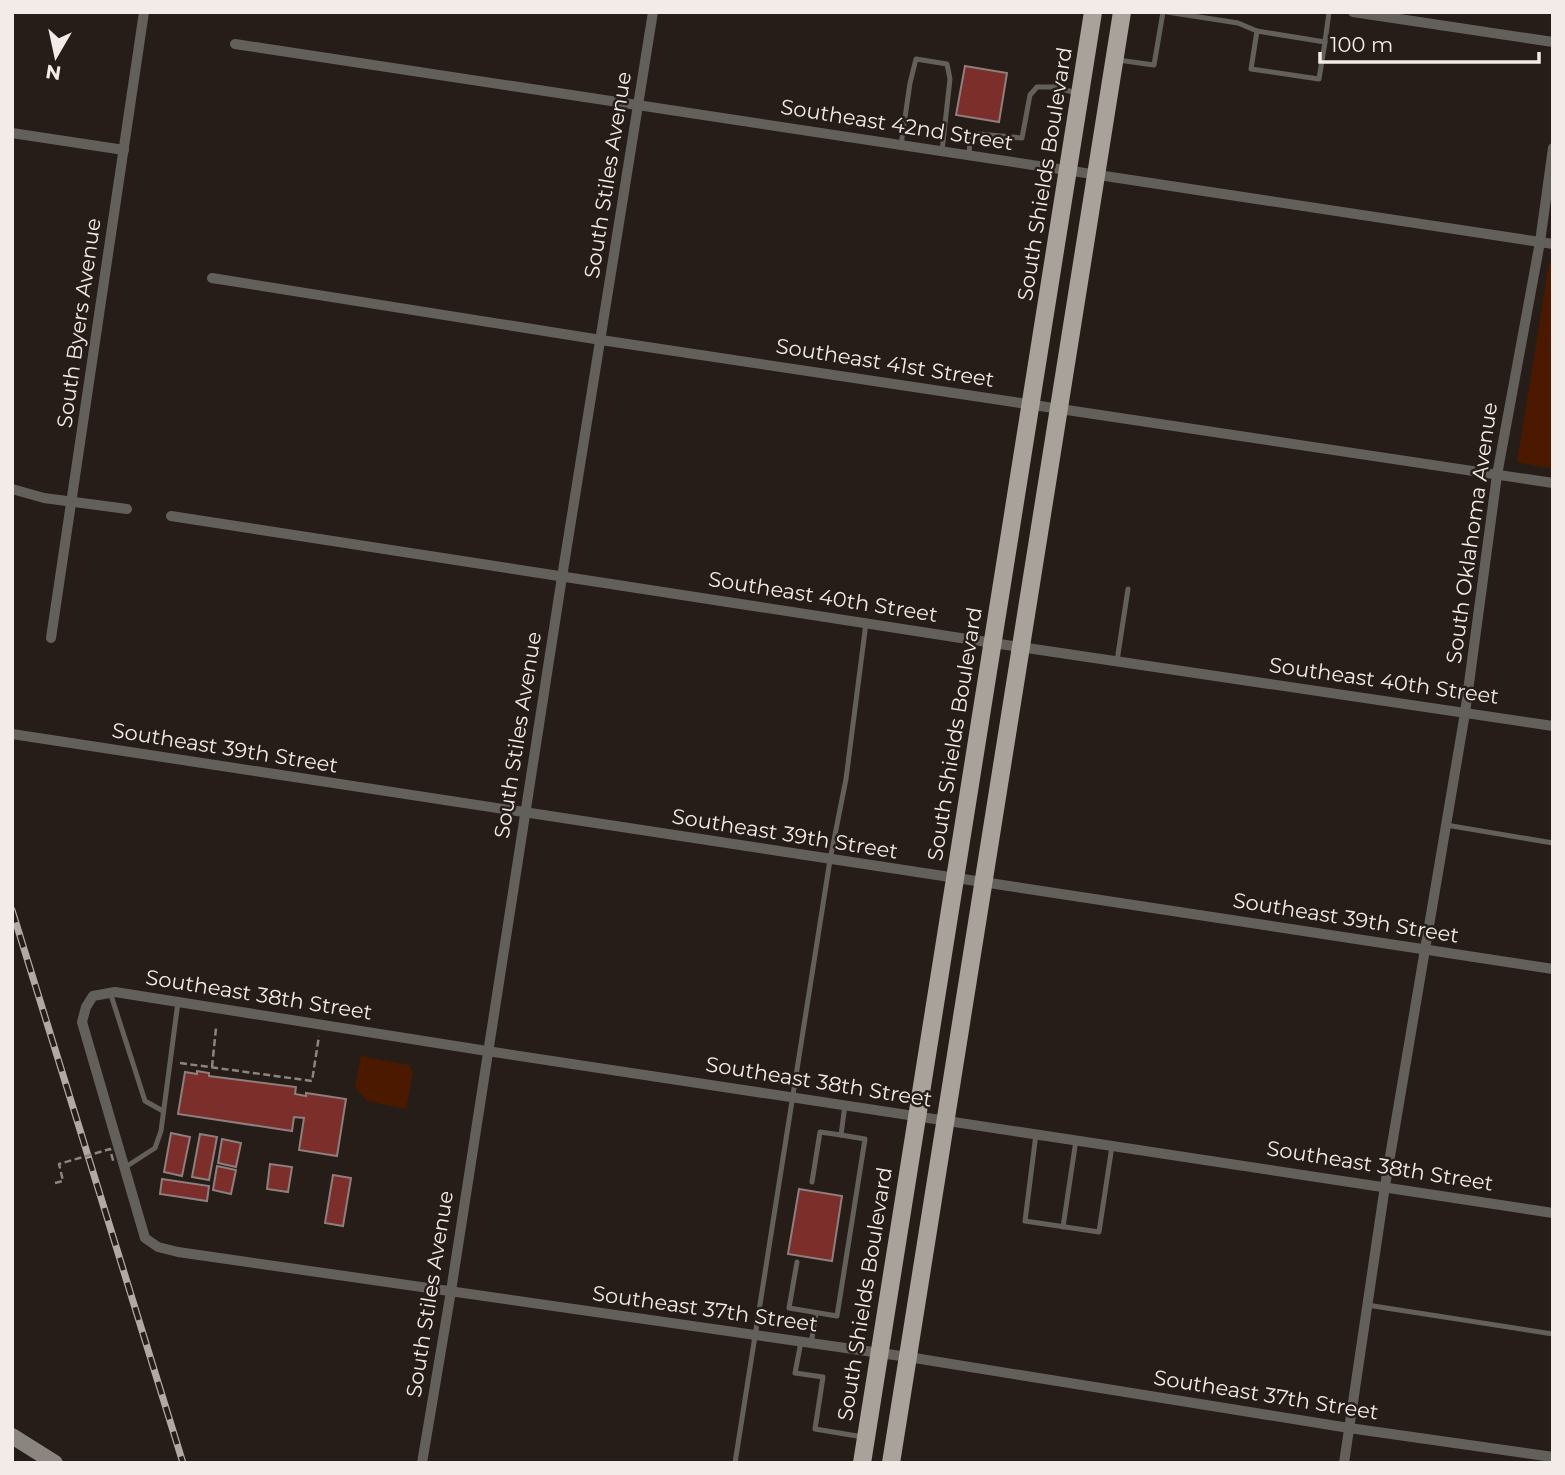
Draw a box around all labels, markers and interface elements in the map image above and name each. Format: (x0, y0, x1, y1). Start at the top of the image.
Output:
north arrow (21, 21, 91, 91)
scale bar (1320, 21, 1539, 65)
text: 100 m (1330, 32, 1393, 57)
street label: South Shields Boulevard (1012, 45, 1077, 303)
text: N (44, 60, 63, 85)
street label: South Stiles Avenue (579, 70, 636, 280)
street label: Southeast 42nd Street (779, 94, 1015, 155)
street label: South Byers Avenue (51, 217, 106, 429)
street label: Southeast 41st Street (774, 333, 996, 392)
street label: South Oklahoma Avenue (1441, 401, 1502, 665)
street label: Southeast 40th Street (707, 566, 939, 627)
street label: South Shields Boulevard (922, 605, 987, 863)
street label: South Stiles Avenue (489, 630, 546, 840)
street label: Southeast 40th Street (1268, 652, 1501, 709)
street label: Southeast 39th Street (110, 717, 340, 778)
street label: Southeast 39th Street (670, 803, 900, 864)
street label: Southeast 39th Street (1231, 887, 1461, 948)
street label: Southeast 38th Street (144, 964, 374, 1025)
street label: Southeast 38th Street (704, 1051, 934, 1112)
street label: Southeast 38th Street (1265, 1135, 1495, 1196)
street label: South Shields Boulevard (832, 1165, 897, 1423)
street label: South Stiles Avenue (401, 1189, 458, 1399)
street label: Southeast 37th Street (591, 1280, 819, 1337)
street label: Southeast 37th Street (1152, 1364, 1380, 1425)

